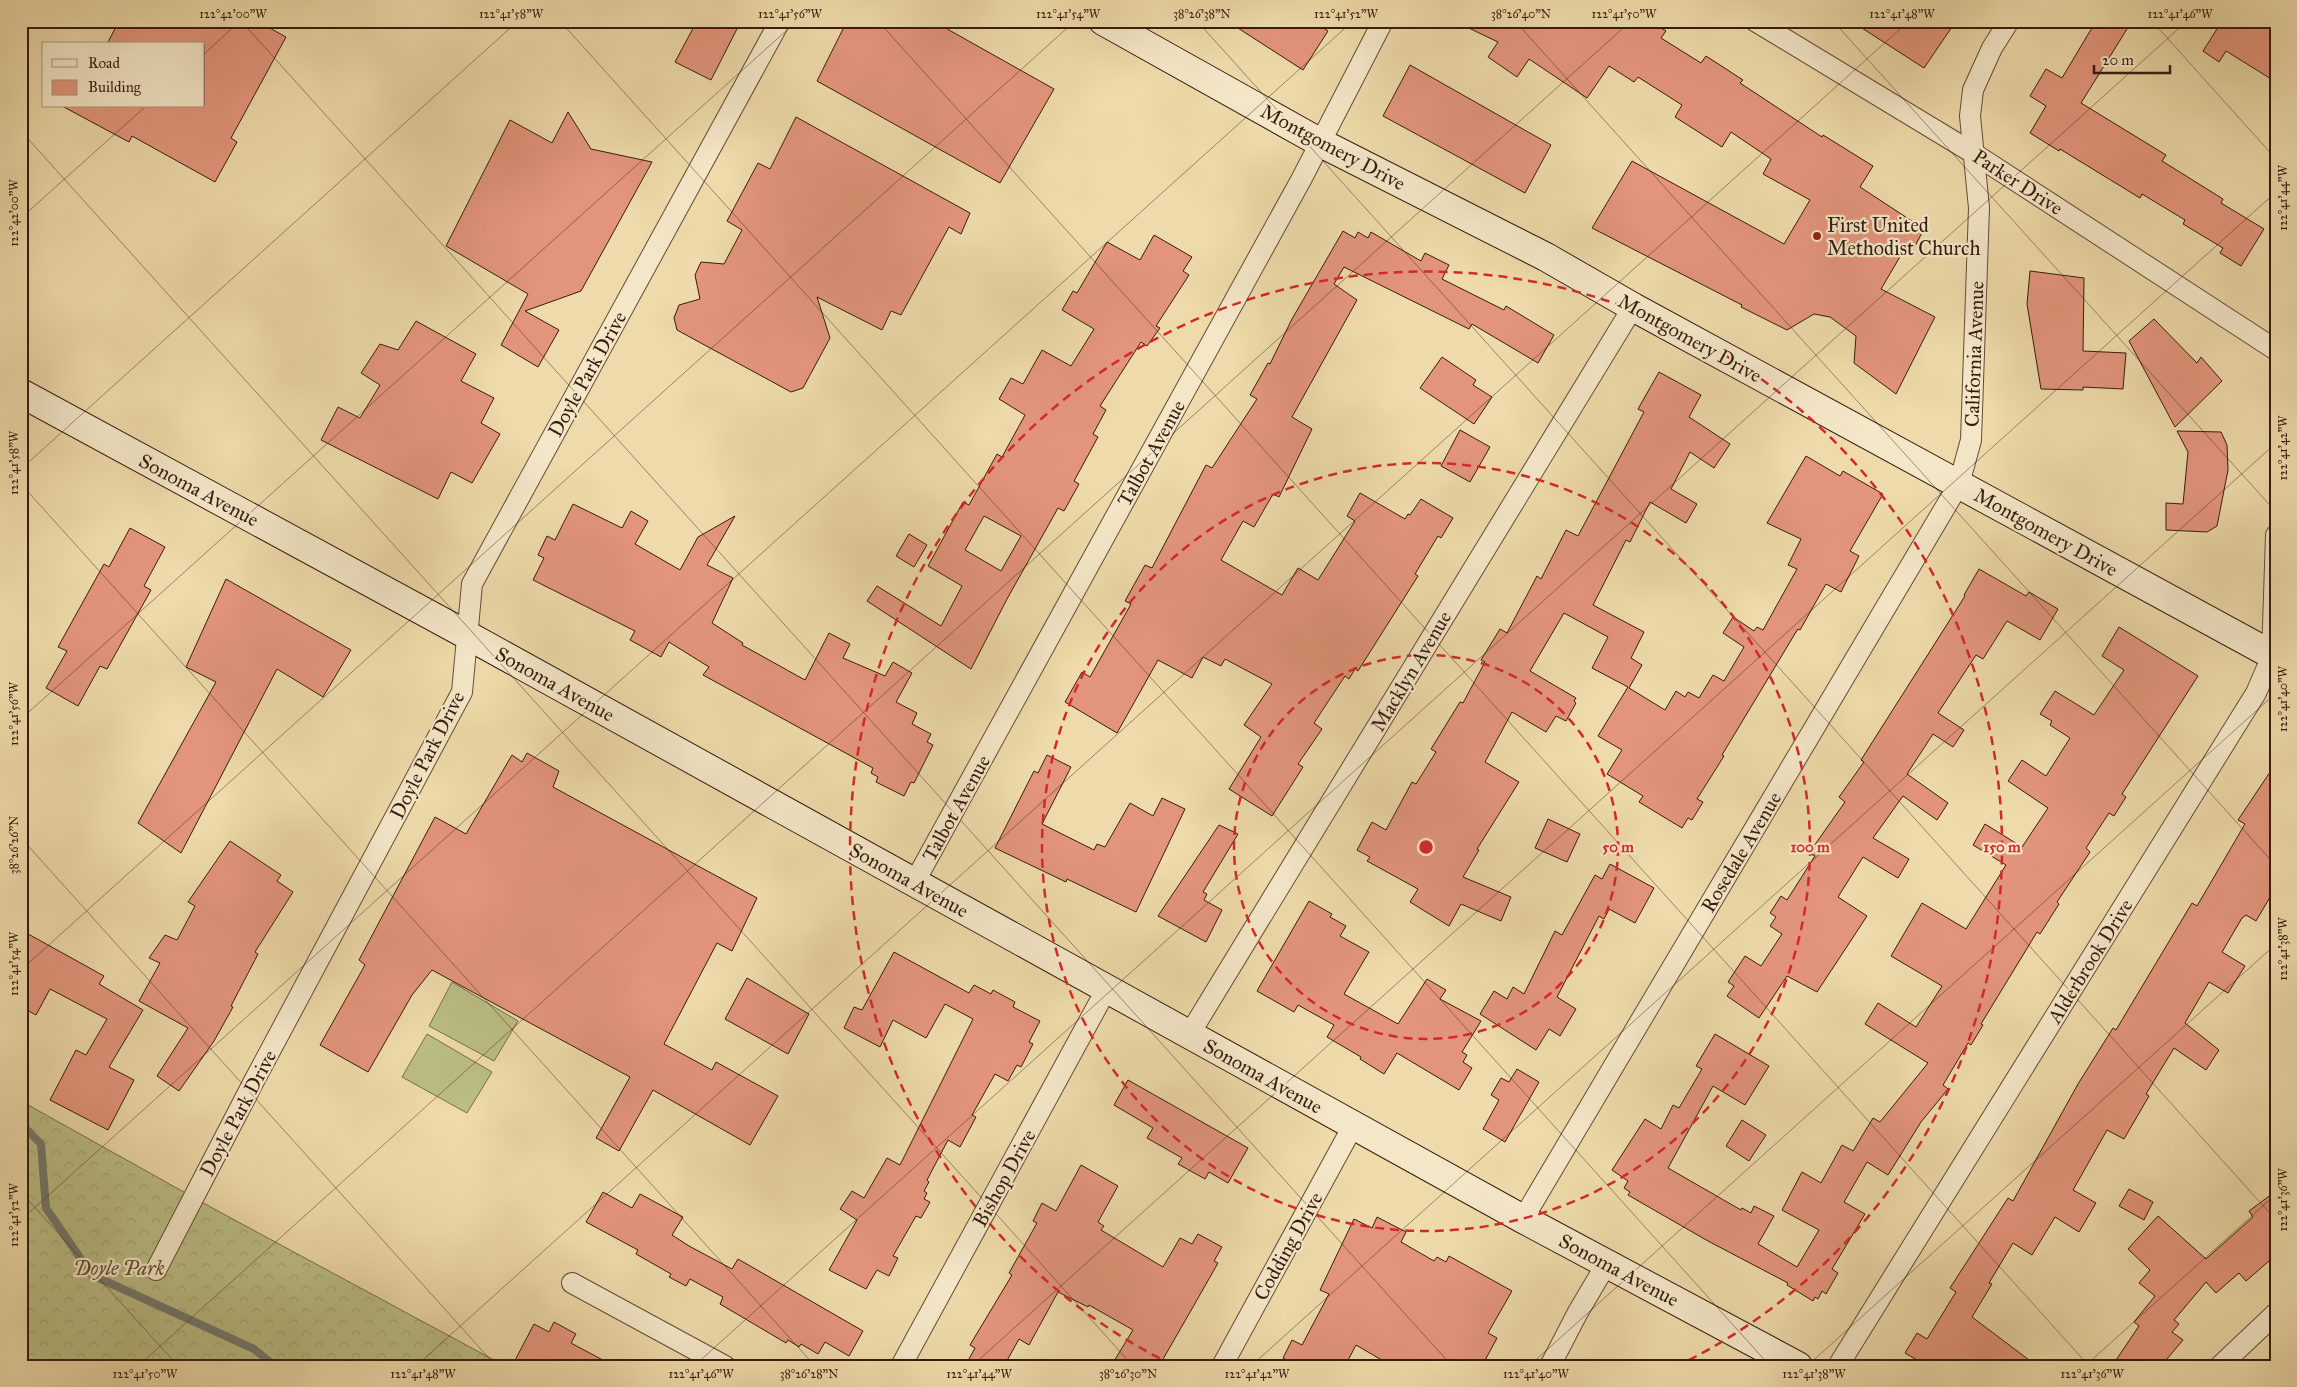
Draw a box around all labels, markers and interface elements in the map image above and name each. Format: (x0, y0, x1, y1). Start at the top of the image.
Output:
text: 122°42'00"W (199, 7, 267, 21)
text: 122°41'58"W (479, 7, 544, 21)
text: 122°41'56"W (758, 7, 823, 21)
text: 122°41'54"W (1036, 7, 1101, 21)
text: 38°26'38"N (1173, 7, 1231, 21)
text: 122°41'52"W (1314, 7, 1378, 21)
text: 38°26'40"N (1491, 7, 1551, 21)
text: 122°41'50"W (1592, 7, 1657, 21)
text: 122°41'48"W (1869, 7, 1935, 21)
text: 122°41'46"W (2147, 7, 2213, 21)
legend (42, 42, 205, 108)
scale bar (2094, 42, 2171, 74)
text: 20 m (2102, 51, 2134, 69)
text: Road (88, 54, 120, 72)
text: Building (88, 78, 142, 96)
street label: Montgomery Drive (1256, 99, 1409, 196)
street label: Parker Drive (1969, 144, 2067, 220)
text: 122°41'44"W (2276, 165, 2290, 231)
text: 122°42'00"W (7, 179, 21, 247)
place label: First United Methodist Church (1827, 213, 1981, 260)
marker: First United Methodist Church (1811, 230, 1823, 242)
street label: California Avenue (1959, 280, 1989, 428)
street label: Montgomery Drive (1614, 289, 1766, 388)
street label: Doyle Park Drive (543, 307, 631, 441)
street label: Talbot Avenue (1112, 396, 1190, 510)
text: 122°41'42"W (2276, 415, 2290, 480)
text: 122°41'58"W (7, 430, 21, 495)
street label: Sonoma Avenue (135, 448, 263, 532)
street label: Montgomery Drive (1970, 483, 2122, 582)
street label: Macklyn Avenue (1366, 606, 1456, 736)
street label: Sonoma Avenue (491, 641, 619, 727)
text: 122°41'40"W (2276, 665, 2290, 732)
text: 122°41'56"W (7, 681, 21, 746)
street label: Doyle Park Drive (385, 687, 469, 823)
street label: Talbot Avenue (917, 751, 995, 865)
street label: Rosedale Avenue (1696, 787, 1786, 917)
text: 38°26'26"N (7, 816, 21, 874)
street label: Sonoma Avenue (845, 837, 973, 923)
centre of rings (1417, 838, 1435, 856)
text: 50 m (1602, 838, 1634, 856)
text: 100 m (1790, 838, 1830, 856)
text: 150 m (1983, 838, 2021, 856)
street label: Alderbrook Drive (2042, 894, 2138, 1028)
text: 122°41'38"W (2276, 917, 2290, 981)
text: 122°41'54"W (7, 931, 21, 996)
street label: Sonoma Avenue (1199, 1033, 1327, 1119)
street label: Doyle Park Drive (195, 1046, 281, 1180)
street label: Bishop Drive (967, 1125, 1041, 1231)
text: 122°41'36"W (2276, 1168, 2290, 1232)
text: 122°41'52"W (7, 1183, 21, 1247)
street label: Codding Drive (1248, 1188, 1328, 1305)
street label: Sonoma Avenue (1555, 1228, 1683, 1312)
park label: Doyle Park (74, 1256, 165, 1280)
text: 122°41'50"W (113, 1367, 178, 1381)
text: 122°41'48"W (390, 1367, 456, 1381)
text: 122°41'46"W (668, 1367, 734, 1381)
text: 38°26'28"N (780, 1367, 838, 1381)
text: 122°41'44"W (946, 1367, 1012, 1381)
text: 38°26'30"N (1099, 1367, 1157, 1381)
text: 122°41'42"W (1225, 1367, 1290, 1381)
text: 122°41'40"W (1503, 1367, 1570, 1381)
text: 122°41'38"W (1782, 1367, 1846, 1381)
text: 122°41'36"W (2060, 1367, 2124, 1381)

